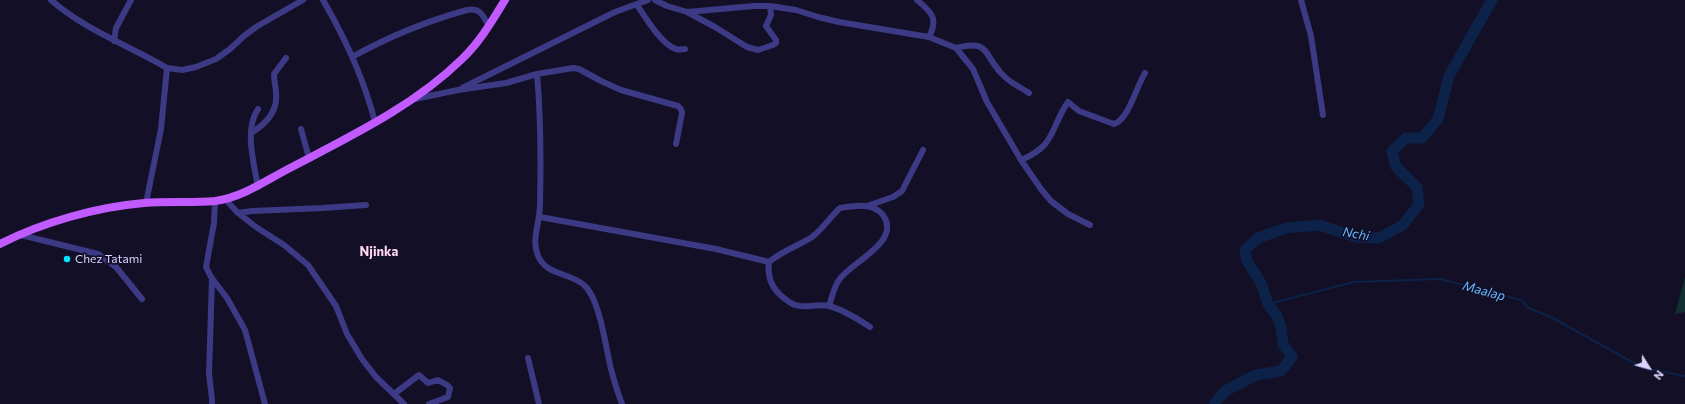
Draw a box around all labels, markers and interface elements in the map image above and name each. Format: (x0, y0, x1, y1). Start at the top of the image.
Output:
water label: Nchi (1341, 224, 1371, 244)
district label: Njinka (360, 244, 398, 260)
place label: Chez Tatami (75, 252, 142, 266)
marker: Chez Tatami (62, 254, 72, 264)
water label: Maalap (1461, 278, 1507, 304)
north arrow (1629, 348, 1669, 388)
text: N (1651, 368, 1667, 383)

